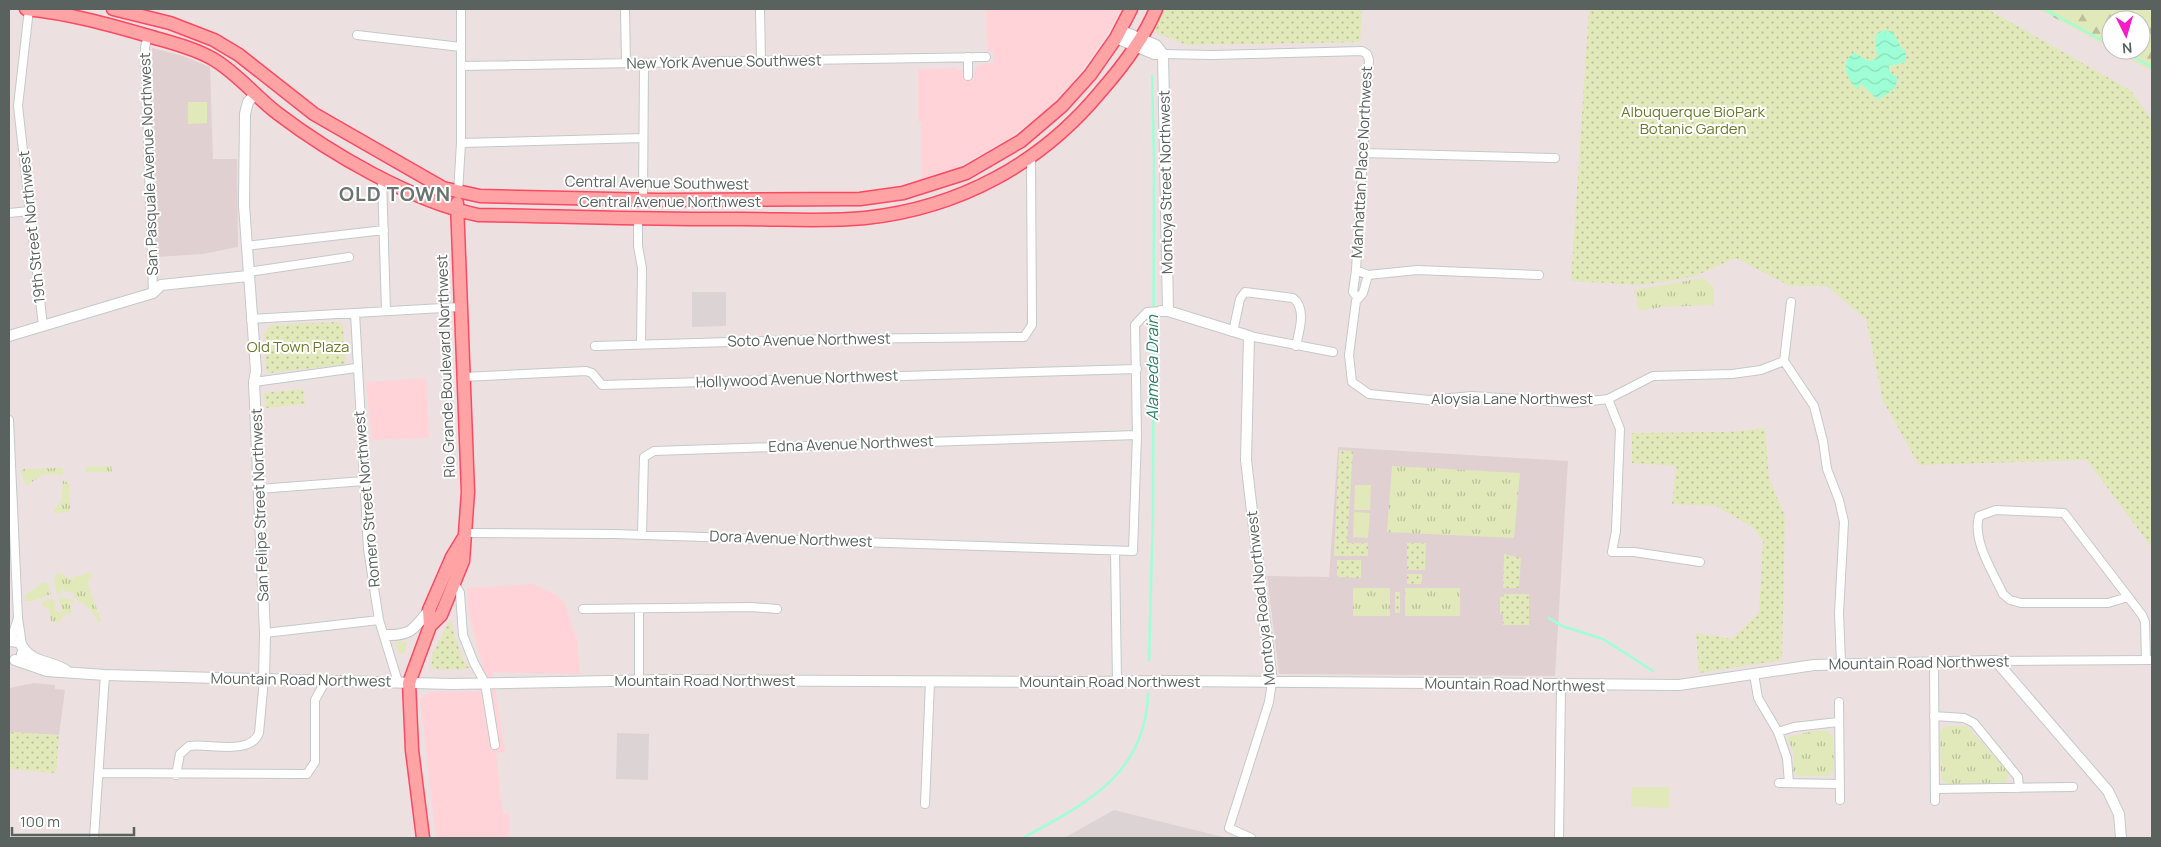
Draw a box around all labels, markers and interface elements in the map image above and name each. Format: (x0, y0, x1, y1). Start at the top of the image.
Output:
north arrow (2101, 10, 2151, 60)
text: N (2121, 39, 2133, 58)
street label: New York Avenue Southwest (626, 49, 822, 74)
street label: San Pasquale Avenue Northwest (134, 52, 163, 276)
street label: Manhattan Place Northwest (1346, 65, 1377, 259)
street label: Montoya Street Northwest (1153, 90, 1178, 274)
park label: Albuquerque BioPark Botanic Garden (1621, 101, 1765, 139)
street label: 19th Street Northwest (13, 150, 50, 304)
street label: Central Avenue Southwest (565, 170, 749, 195)
district label: OLD TOWN (339, 180, 451, 207)
street label: Central Avenue Northwest (579, 191, 761, 212)
street label: Rio Grande Boulevard Northwest (431, 254, 460, 478)
water label: Alameda Drain (1141, 315, 1163, 421)
street label: Soto Avenue Northwest (727, 328, 891, 351)
park label: Old Town Plaza (247, 336, 349, 357)
street label: Hollywood Avenue Northwest (695, 364, 899, 393)
street label: Aloysia Lane Northwest (1431, 388, 1593, 409)
street label: San Felipe Street Northwest (246, 408, 273, 602)
street label: Romero Street Northwest (348, 410, 385, 588)
street label: Edna Avenue Northwest (768, 430, 934, 457)
street label: Montoya Road Northwest (1241, 510, 1280, 686)
street label: Dora Avenue Northwest (709, 525, 873, 552)
street label: Mountain Road Northwest (1828, 650, 2010, 675)
street label: Mountain Road Northwest (210, 667, 392, 692)
street label: Mountain Road Northwest (615, 670, 795, 691)
street label: Mountain Road Northwest (1020, 671, 1200, 692)
street label: Mountain Road Northwest (1424, 672, 1606, 697)
scale bar (12, 804, 135, 836)
text: 100 m (20, 811, 60, 832)

